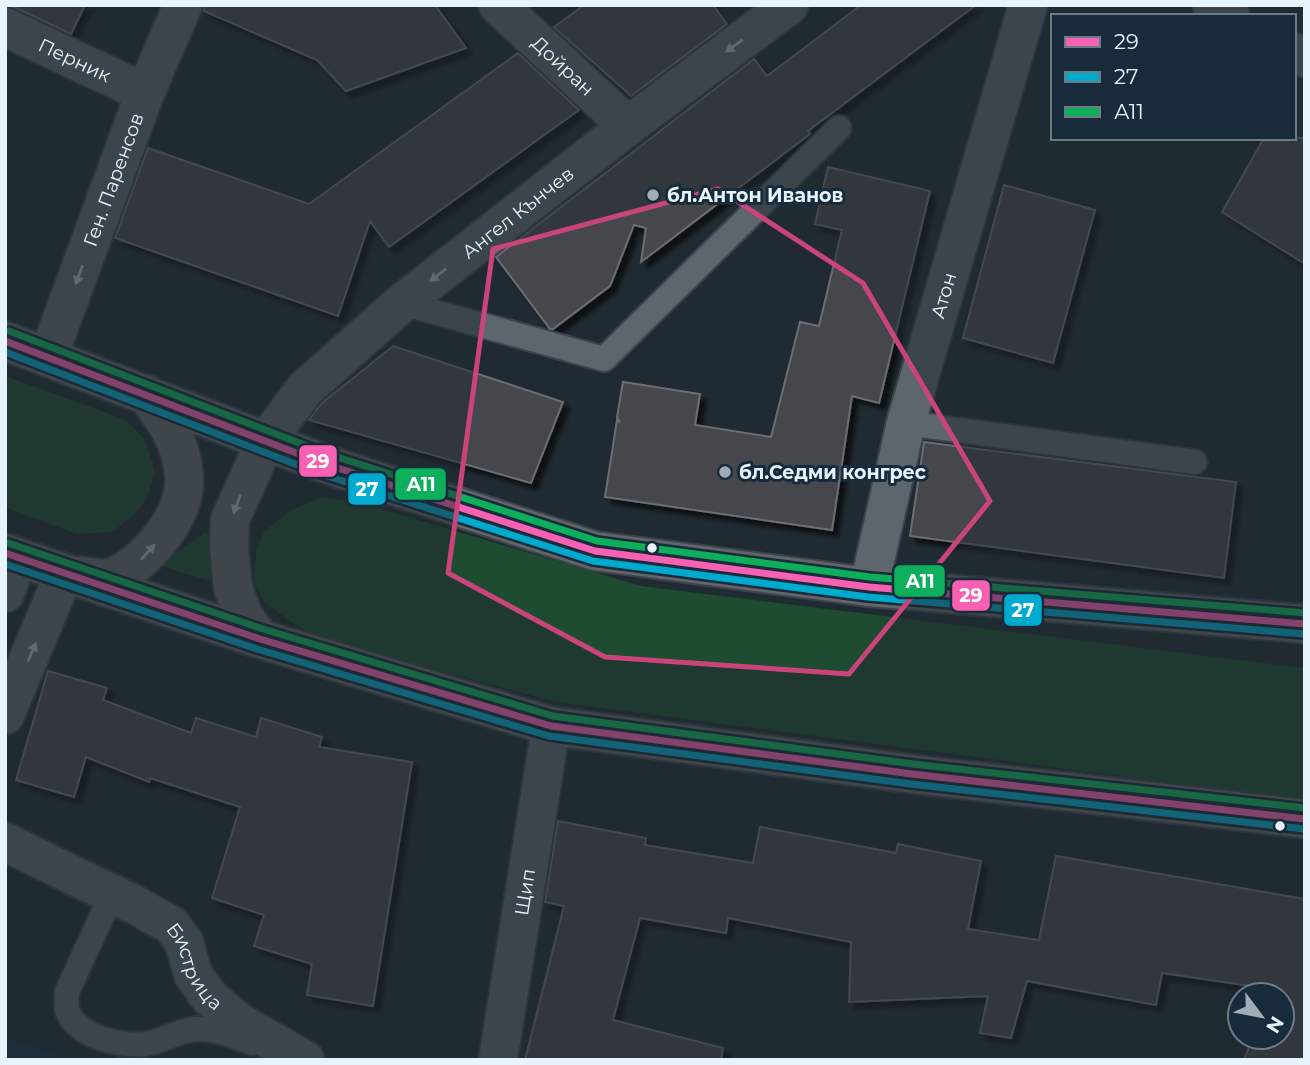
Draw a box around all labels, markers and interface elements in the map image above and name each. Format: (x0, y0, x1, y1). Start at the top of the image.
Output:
legend (1051, 14, 1296, 140)
text: 29 (1114, 29, 1139, 54)
street label: Дойран (527, 31, 599, 100)
street label: Перник (35, 33, 115, 87)
one-way arrow (726, 39, 744, 54)
text: 27 (1114, 64, 1138, 89)
text: А11 (1114, 99, 1144, 124)
street label: Ген. Паренсов (78, 110, 148, 250)
street label: Ангел Кънчев (457, 161, 578, 263)
place label: бл.Антон Иванов (667, 184, 843, 207)
marker: бл.Антон Иванов (645, 187, 661, 203)
one-way arrow (73, 264, 84, 285)
one-way arrow (429, 267, 447, 282)
street label: Атон (926, 270, 961, 321)
line badge: 29 (298, 444, 338, 478)
text: 29 (306, 450, 330, 473)
place label: бл.Седми конгрес (739, 461, 926, 484)
marker: бл.Седми конгрес (717, 464, 733, 480)
line badge: А11 (394, 467, 447, 501)
line badge: 27 (347, 472, 387, 506)
text: А11 (406, 473, 436, 496)
text: 27 (356, 478, 379, 501)
one-way arrow (231, 494, 242, 515)
unlabelled marker (645, 541, 659, 555)
one-way arrow (140, 543, 155, 560)
line badge: А11 (893, 564, 946, 598)
text: А11 (905, 570, 935, 593)
line badge: 29 (951, 579, 991, 612)
text: 29 (959, 584, 983, 607)
line badge: 27 (1003, 593, 1043, 627)
text: 27 (1012, 599, 1035, 622)
one-way arrow (26, 641, 37, 662)
unlabelled marker (1273, 819, 1287, 833)
street label: Щип (510, 867, 540, 917)
street label: Бистрица (162, 918, 227, 1015)
north arrow (1226, 981, 1296, 1051)
text: N (1261, 1012, 1289, 1037)

